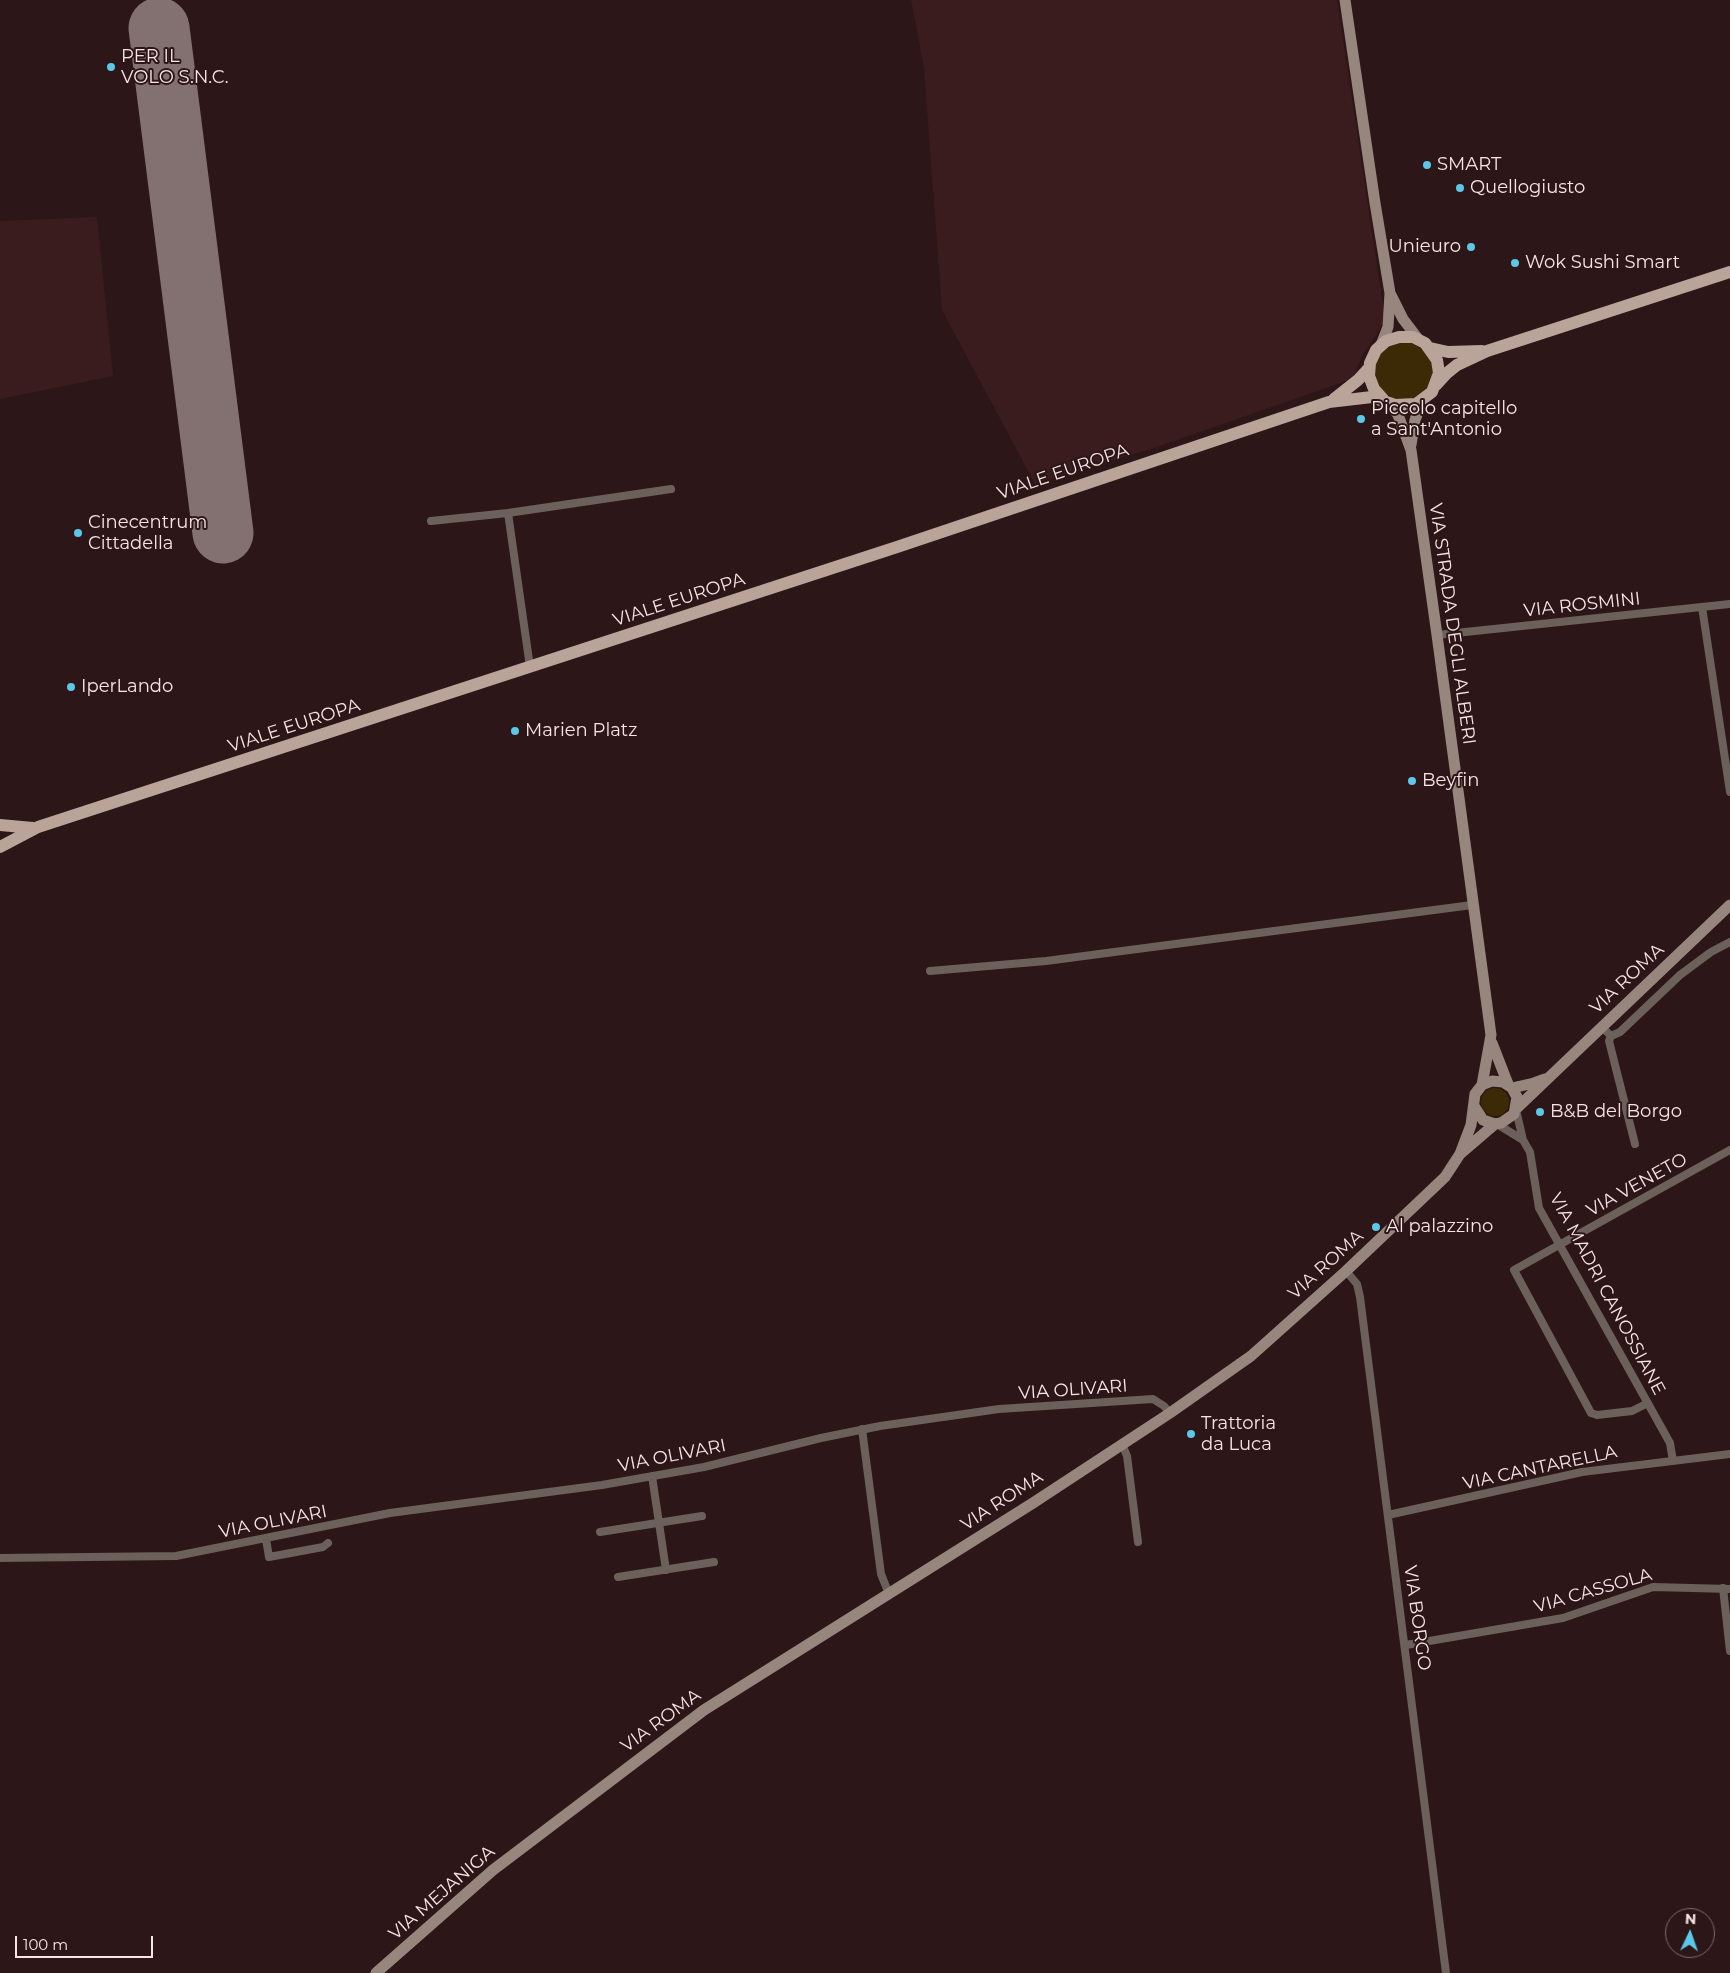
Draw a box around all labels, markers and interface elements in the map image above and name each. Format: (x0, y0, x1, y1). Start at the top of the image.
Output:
place label: PER IL VOLO S.N.C. (121, 46, 229, 88)
marker: PER IL VOLO S.N.C. (105, 61, 117, 73)
place label: SMART (1437, 154, 1501, 176)
marker: SMART (1421, 159, 1433, 171)
place label: Quellogiusto (1470, 177, 1585, 199)
marker: Quellogiusto (1454, 182, 1466, 194)
place label: Unieuro (1388, 236, 1461, 258)
marker: Unieuro (1465, 241, 1477, 253)
place label: Wok Sushi Smart (1525, 252, 1680, 274)
marker: Wok Sushi Smart (1509, 257, 1521, 269)
place label: Piccolo capitello a Sant'Antonio (1371, 398, 1517, 440)
marker: Piccolo capitello a Sant'Antonio (1355, 413, 1367, 425)
street label: VIALE EUROPA (995, 439, 1131, 505)
street label: VIA STRADA DEGLI ALBERI (1424, 502, 1480, 746)
place label: Cinecentrum Cittadella (88, 512, 207, 554)
marker: Cinecentrum Cittadella (72, 527, 84, 539)
street label: VIALE EUROPA (610, 568, 748, 632)
street label: VIA ROSMINI (1523, 588, 1641, 622)
place label: IperLando (81, 676, 173, 698)
marker: IperLando (65, 681, 77, 693)
street label: VIALE EUROPA (225, 694, 363, 758)
place label: Marien Platz (525, 720, 637, 742)
marker: Marien Platz (509, 725, 521, 737)
place label: Beyfin (1422, 770, 1479, 792)
marker: Beyfin (1406, 775, 1418, 787)
street label: VIA ROMA (1585, 939, 1669, 1019)
place label: B&B del Borgo (1550, 1101, 1682, 1123)
marker: B&B del Borgo (1534, 1106, 1546, 1118)
street label: VIA VENETO (1583, 1148, 1691, 1222)
street label: VIA MADRI CANOSSIANE (1544, 1189, 1670, 1399)
place label: Al palazzino (1386, 1216, 1493, 1238)
marker: Al palazzino (1370, 1221, 1382, 1233)
street label: VIA ROMA (1284, 1226, 1368, 1304)
street label: VIA OLIVARI (1018, 1375, 1128, 1405)
place label: Trattoria da Luca (1201, 1413, 1276, 1456)
marker: Trattoria da Luca (1185, 1428, 1197, 1440)
street label: VIA OLIVARI (616, 1435, 728, 1477)
street label: VIA CANTARELLA (1461, 1441, 1619, 1495)
street label: VIA ROMA (957, 1466, 1047, 1536)
street label: VIA OLIVARI (217, 1501, 329, 1543)
street label: VIA BORGO (1399, 1564, 1435, 1672)
street label: VIA CASSOLA (1532, 1564, 1654, 1618)
street label: VIA ROMA (617, 1685, 705, 1757)
street label: VIA MEJANIGA (385, 1841, 499, 1945)
north arrow (1665, 1908, 1715, 1958)
text: N (1685, 1910, 1697, 1928)
scale bar (18, 1926, 155, 1958)
text: 100 m (23, 1935, 68, 1954)

